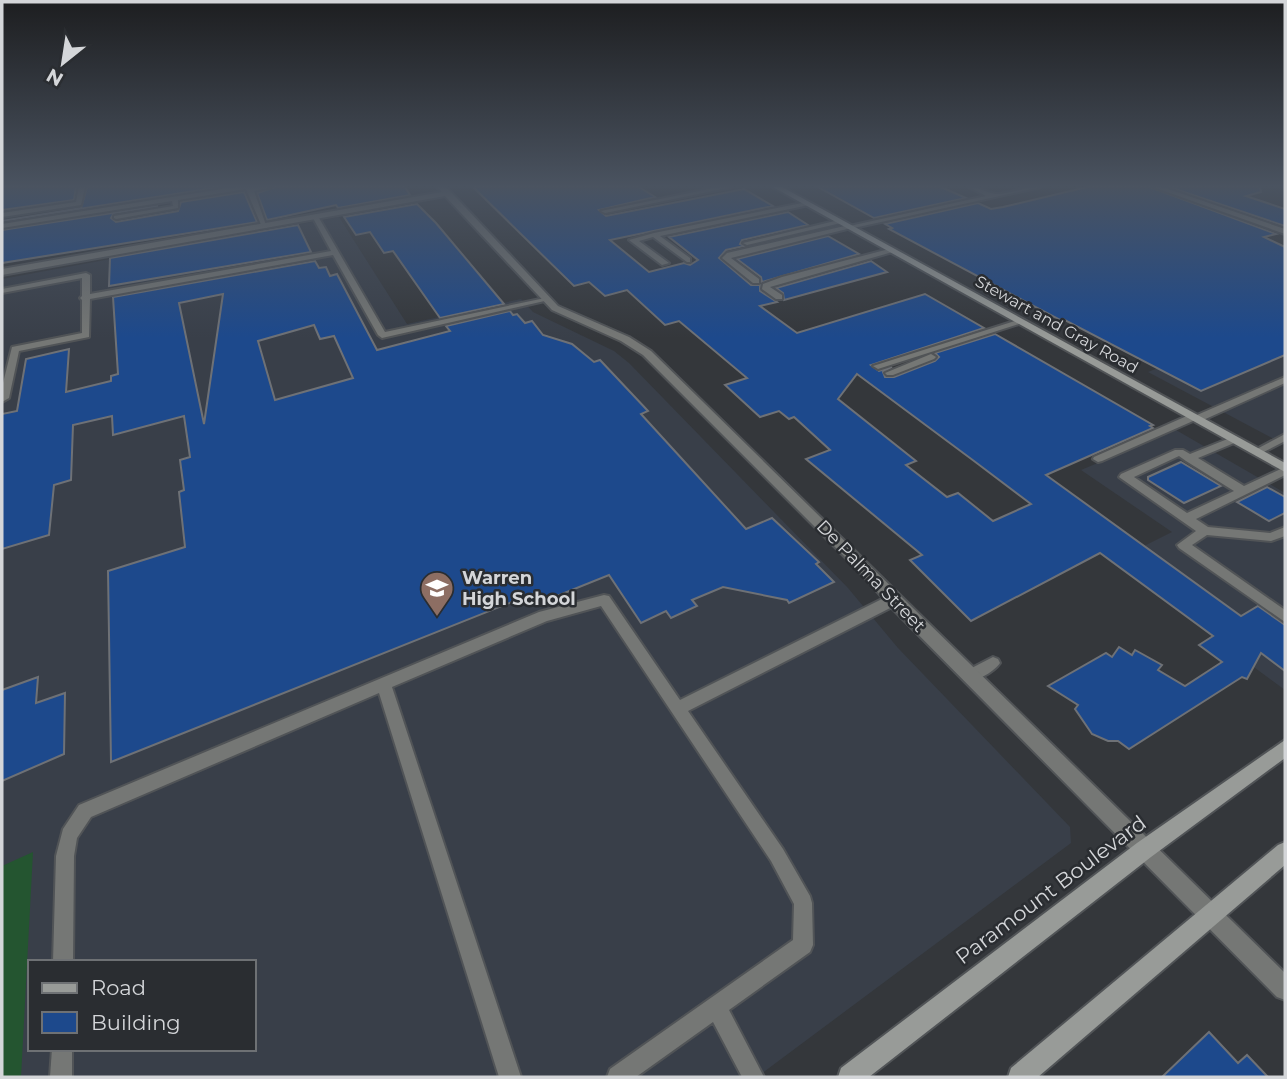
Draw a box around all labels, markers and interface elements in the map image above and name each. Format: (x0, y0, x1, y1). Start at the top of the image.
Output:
north arrow (28, 28, 98, 98)
text: N (42, 63, 67, 91)
street label: Stewart and Gray Road (972, 272, 1142, 377)
street label: De Palma Street (812, 515, 930, 637)
place label: Warren High School (462, 567, 576, 610)
school or university icon: Warren High School (418, 569, 456, 618)
street label: Paramount Boulevard (951, 810, 1151, 969)
legend (28, 960, 256, 1051)
text: Road (91, 975, 146, 1000)
text: Building (91, 1010, 181, 1035)

